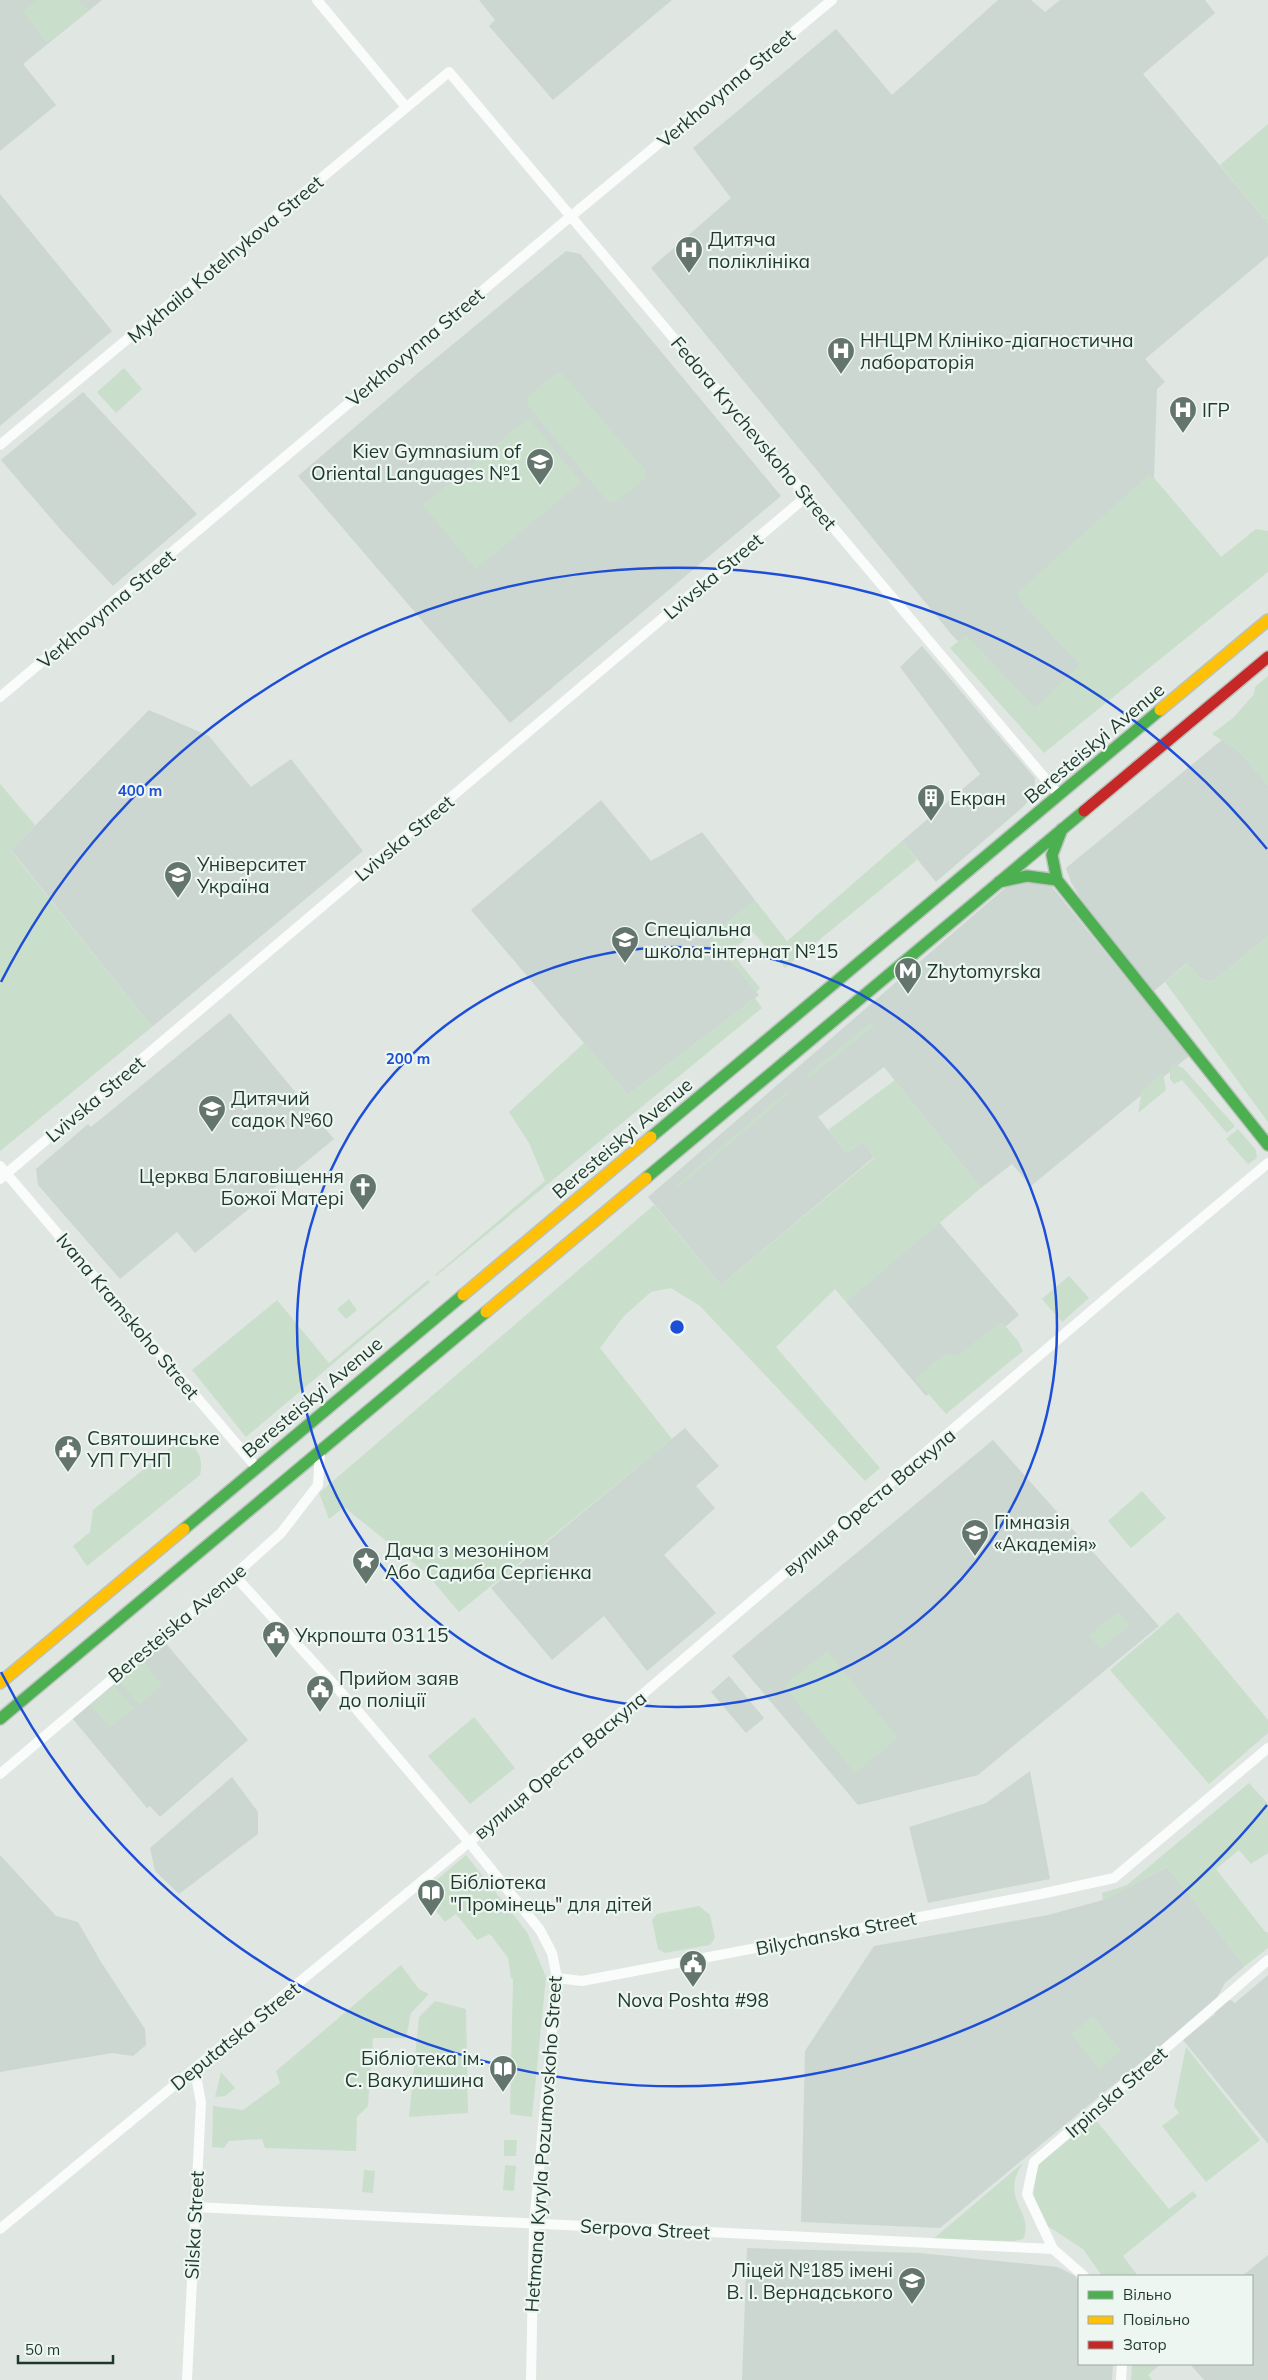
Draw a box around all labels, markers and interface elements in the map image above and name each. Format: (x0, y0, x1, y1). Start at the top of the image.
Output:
street label: Verkhovynna Street (652, 23, 800, 153)
street label: Mykhaila Kotelnykova Street (122, 170, 328, 348)
place label: Дитяча поліклініка (708, 227, 810, 273)
hospital icon: Дитяча поліклініка (674, 235, 704, 274)
street label: Verkhovynna Street (341, 282, 489, 412)
place label: ННЦРМ Клініко-діагностична лабораторія (860, 328, 1134, 374)
street label: Fedora Krychevskoho Street (666, 331, 842, 535)
hospital icon: ННЦРМ Клініко-діагностична лабораторія (826, 336, 856, 375)
hospital icon: ІГР (1168, 395, 1198, 434)
place label: ІГР (1202, 398, 1230, 422)
place label: Kiev Gymnasium of Oriental Languages №1 (311, 439, 522, 485)
school or university icon: Kiev Gymnasium of Oriental Languages №1 (525, 447, 555, 486)
street label: Lvivska Street (659, 527, 768, 624)
street label: Verkhovynna Street (32, 544, 180, 674)
street label: Beresteiskyi Avenue (1019, 677, 1169, 809)
text: 400 m (118, 781, 162, 800)
building icon: Екран (916, 783, 946, 822)
place label: Екран (950, 786, 1006, 810)
street label: Lvivska Street (350, 789, 459, 886)
place label: Університет Україна (196, 852, 306, 898)
school or university icon: Університет Україна (163, 860, 193, 899)
place label: Спеціальна школа-інтернат №15 (644, 917, 838, 963)
school or university icon: Спеціальна школа-інтернат №15 (610, 925, 640, 964)
metro station icon: Zhytomyrska (893, 956, 923, 995)
place label: Zhytomyrska (927, 959, 1041, 983)
text: 200 m (386, 1049, 430, 1068)
street label: Lvivska Street (41, 1050, 150, 1147)
street label: Beresteiskyi Avenue (547, 1072, 697, 1204)
place label: Дитячий садок №60 (231, 1086, 333, 1132)
school or university icon: Дитячий садок №60 (197, 1094, 227, 1133)
place label: Церква Благовіщення Божої Матері (139, 1164, 344, 1210)
church icon: Церква Благовіщення Божої Матері (348, 1172, 378, 1211)
street label: Ivana Kramskoho Street (51, 1228, 205, 1404)
centre of rings (668, 1318, 686, 1336)
street label: Beresteiskyi Avenue (237, 1331, 387, 1463)
street label: вулиця Ореста Васкула (778, 1423, 960, 1581)
place label: Святошинське УП ГУНП (86, 1426, 220, 1472)
public building icon: Святошинське УП ГУНП (53, 1434, 83, 1473)
place label: Гімназія «Академія» (994, 1510, 1097, 1556)
school or university icon: Гімназія «Академія» (960, 1518, 990, 1557)
place label: Дача з мезоніном Або Садиба Сергієнка (385, 1538, 592, 1584)
place icon: Дача з мезоніном Або Садиба Сергієнка (351, 1546, 381, 1585)
street label: Beresteiska Avenue (103, 1558, 251, 1688)
public building icon: Укрпошта 03115 (261, 1620, 291, 1659)
place label: Укрпошта 03115 (294, 1623, 449, 1647)
place label: Прийом заяв до поліції (339, 1666, 459, 1712)
public building icon: Прийом заяв до поліції (305, 1674, 335, 1713)
street label: вулиця Ореста Васкула (469, 1686, 651, 1844)
place label: Бібліотека "Промінець" для дітей (450, 1870, 652, 1916)
library icon: Бібліотека "Промінець" для дітей (416, 1878, 446, 1917)
street label: Bilychanska Street (754, 1906, 919, 1960)
public building icon: Nova Poshta #98 (678, 1949, 708, 1988)
street label: Hetmana Kyryla Pozumovskoho Street (519, 1975, 567, 2313)
street label: Deputatska Street (165, 1976, 305, 2096)
place label: Nova Poshta #98 (617, 1988, 769, 2012)
street label: Irpinska Street (1060, 2041, 1172, 2143)
place label: Бібліотека ім. С. Вакулишина (345, 2046, 484, 2092)
library icon: Бібліотека ім. С. Вакулишина (488, 2054, 518, 2093)
street label: Silska Street (179, 2170, 209, 2280)
street label: Serpova Street (579, 2214, 711, 2244)
place label: Ліцей №185 імені В. І. Вернадського (726, 2258, 893, 2304)
school or university icon: Ліцей №185 імені В. І. Вернадського (897, 2266, 927, 2305)
legend (1078, 2275, 1253, 2365)
text: Вільно (1123, 2285, 1172, 2304)
text: Повільно (1123, 2310, 1190, 2329)
scale bar (18, 2332, 112, 2364)
text: Затор (1123, 2335, 1167, 2354)
text: 50 m (25, 2340, 60, 2359)

